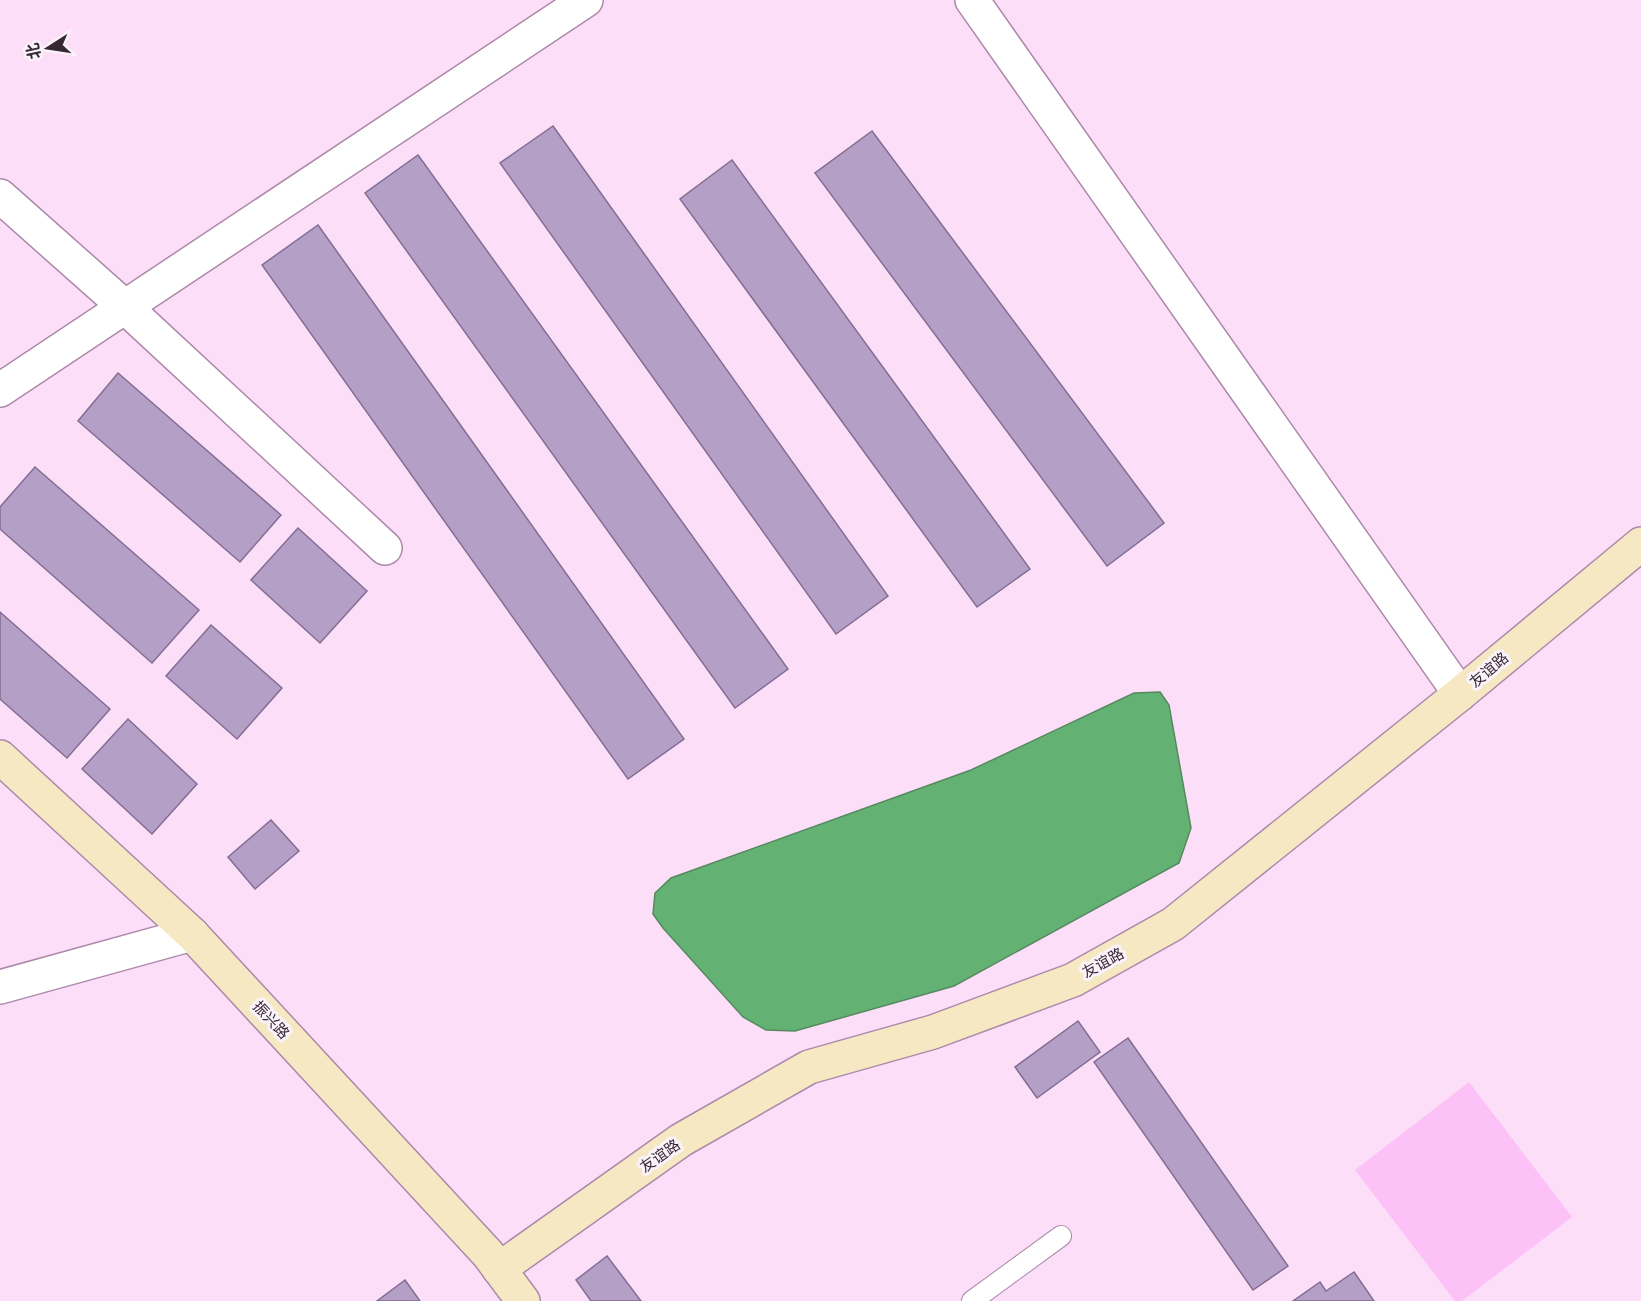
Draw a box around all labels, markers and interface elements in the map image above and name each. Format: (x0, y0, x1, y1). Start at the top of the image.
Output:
north arrow (18, 18, 78, 78)
text: 北 (24, 41, 44, 61)
street label: 友谊路 (1467, 649, 1511, 691)
street label: 友谊路 (1079, 945, 1127, 981)
street label: 振兴路 (250, 998, 292, 1042)
street label: 友谊路 (637, 1137, 683, 1175)

